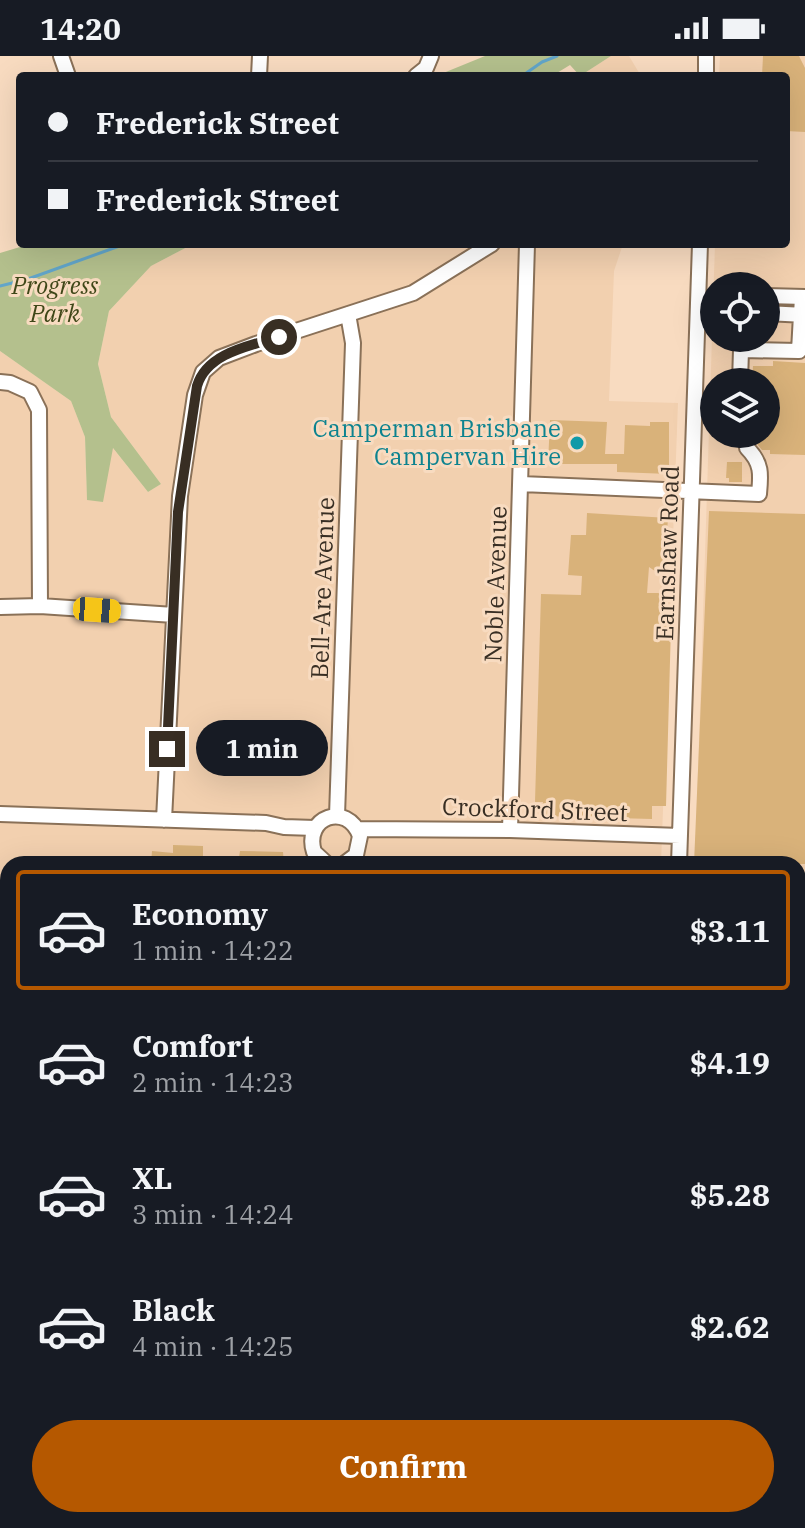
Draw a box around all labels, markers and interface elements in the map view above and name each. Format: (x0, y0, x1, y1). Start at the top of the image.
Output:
text: 14:20 (40, 9, 121, 48)
text: Frederick Street (96, 103, 339, 142)
text: Frederick Street (96, 180, 339, 219)
park label: Progress Park (11, 269, 98, 329)
map controls (700, 272, 780, 448)
button: locate (700, 272, 780, 352)
route start (261, 319, 297, 355)
button: layers (700, 368, 780, 448)
place label: Camperman Brisbane Campervan Hire (312, 412, 561, 472)
marker: Camperman Brisbane Campervan Hire (568, 434, 586, 452)
street label: Earnshaw Road (648, 465, 686, 641)
street label: Bell-Are Avenue (303, 496, 341, 680)
street label: Noble Avenue (476, 505, 514, 663)
car (72, 596, 122, 624)
callout: 1 min (195, 721, 327, 777)
route end (149, 731, 185, 767)
text: 1 min (226, 731, 298, 765)
street label: Crockford Street (442, 790, 628, 828)
icon: car (36, 894, 108, 966)
text: Economy (132, 894, 268, 933)
text: $3.11 (690, 911, 770, 950)
text: 1 min · 14:22 (132, 933, 294, 967)
icon: car (36, 1026, 108, 1098)
text: Comfort (132, 1026, 253, 1065)
text: $4.19 (690, 1043, 770, 1082)
text: 2 min · 14:23 (132, 1065, 294, 1099)
icon: car (36, 1158, 108, 1230)
text: XL (132, 1158, 172, 1197)
text: $5.28 (690, 1175, 770, 1214)
text: 3 min · 14:24 (132, 1197, 294, 1231)
icon: car (36, 1290, 108, 1362)
text: Black (132, 1290, 215, 1329)
text: $2.62 (690, 1307, 770, 1346)
text: 4 min · 14:25 (132, 1329, 294, 1363)
button: Confirm (32, 1420, 774, 1512)

